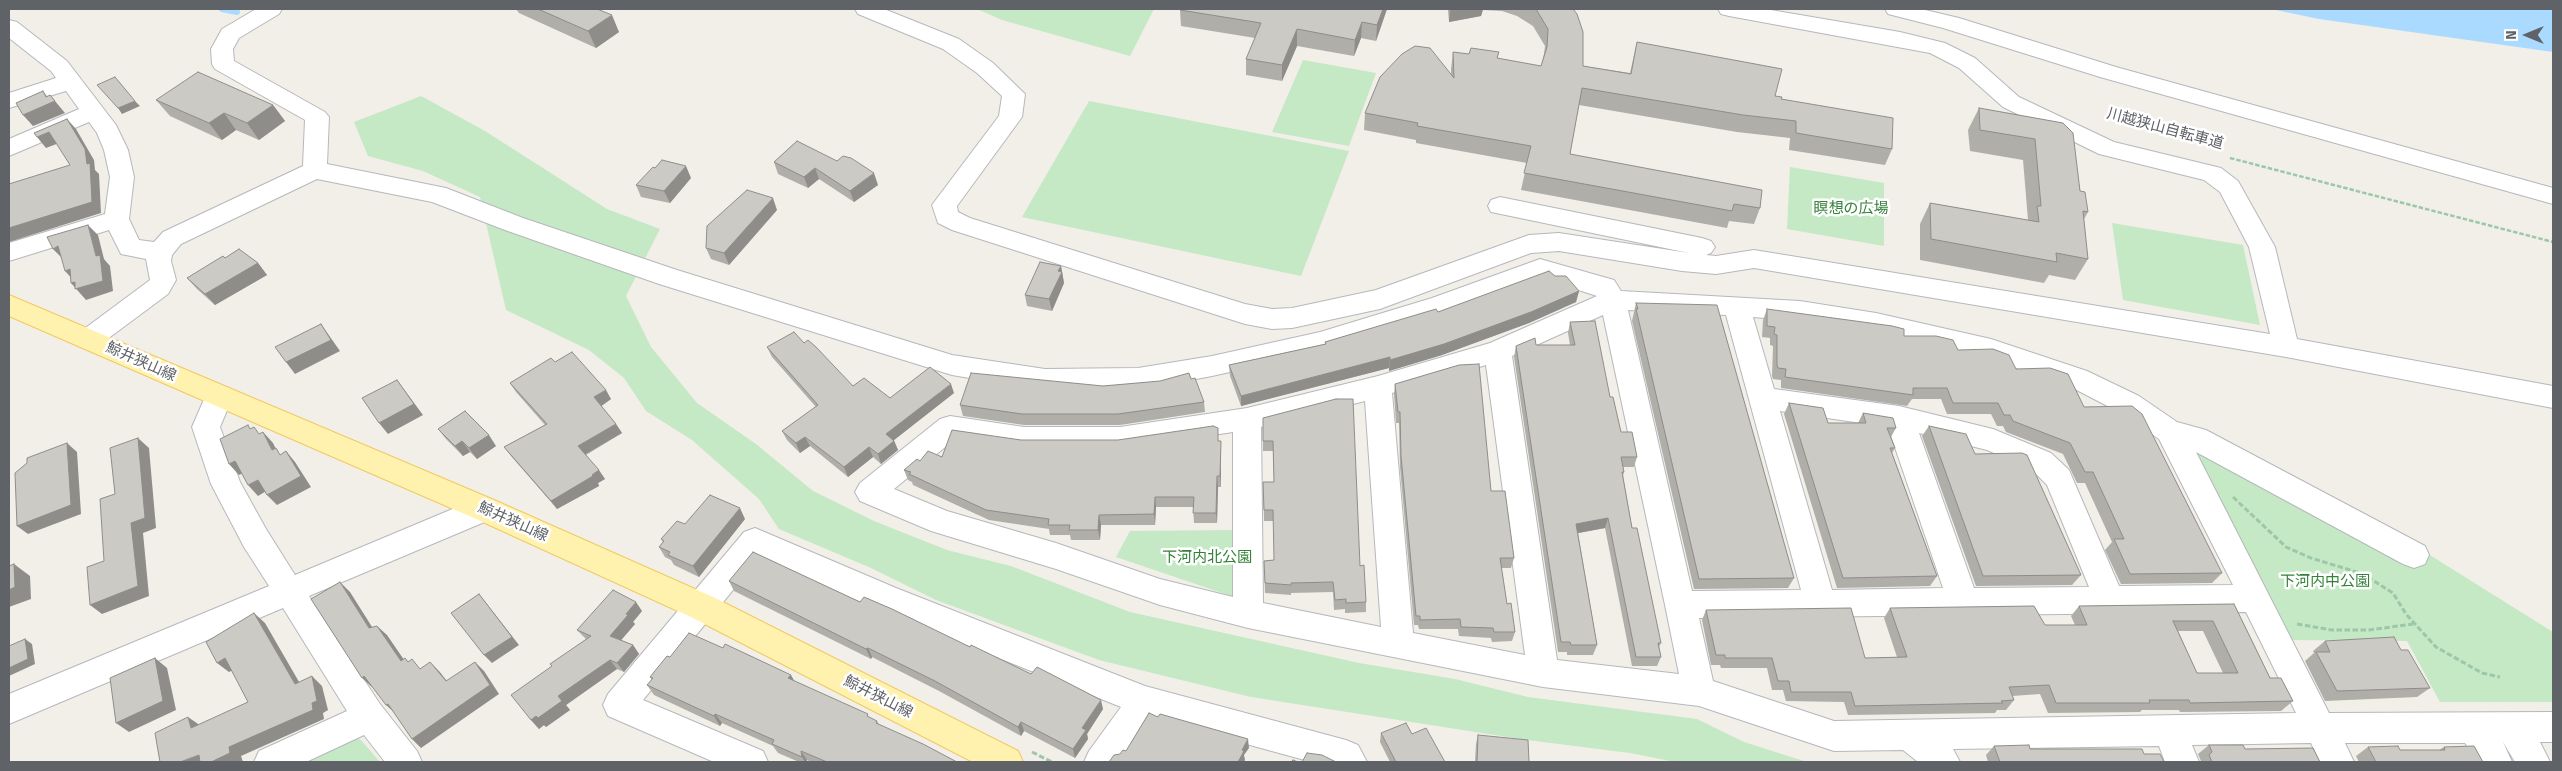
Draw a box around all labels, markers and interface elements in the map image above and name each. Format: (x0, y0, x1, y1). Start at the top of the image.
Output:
north arrow (2502, 10, 2552, 60)
text: N (2503, 30, 2520, 40)
street label: 川越狭山自転車道 (2105, 105, 2225, 153)
park label: 瞑想の広場 (1814, 200, 1888, 218)
street label: 鯨井狭山線 (103, 339, 179, 385)
street label: 鯨井狭山線 (475, 499, 551, 545)
park label: 下河内北公園 (1162, 549, 1252, 567)
park label: 下河内中公園 (2280, 573, 2370, 591)
street label: 鯨井狭山線 (841, 672, 915, 722)

